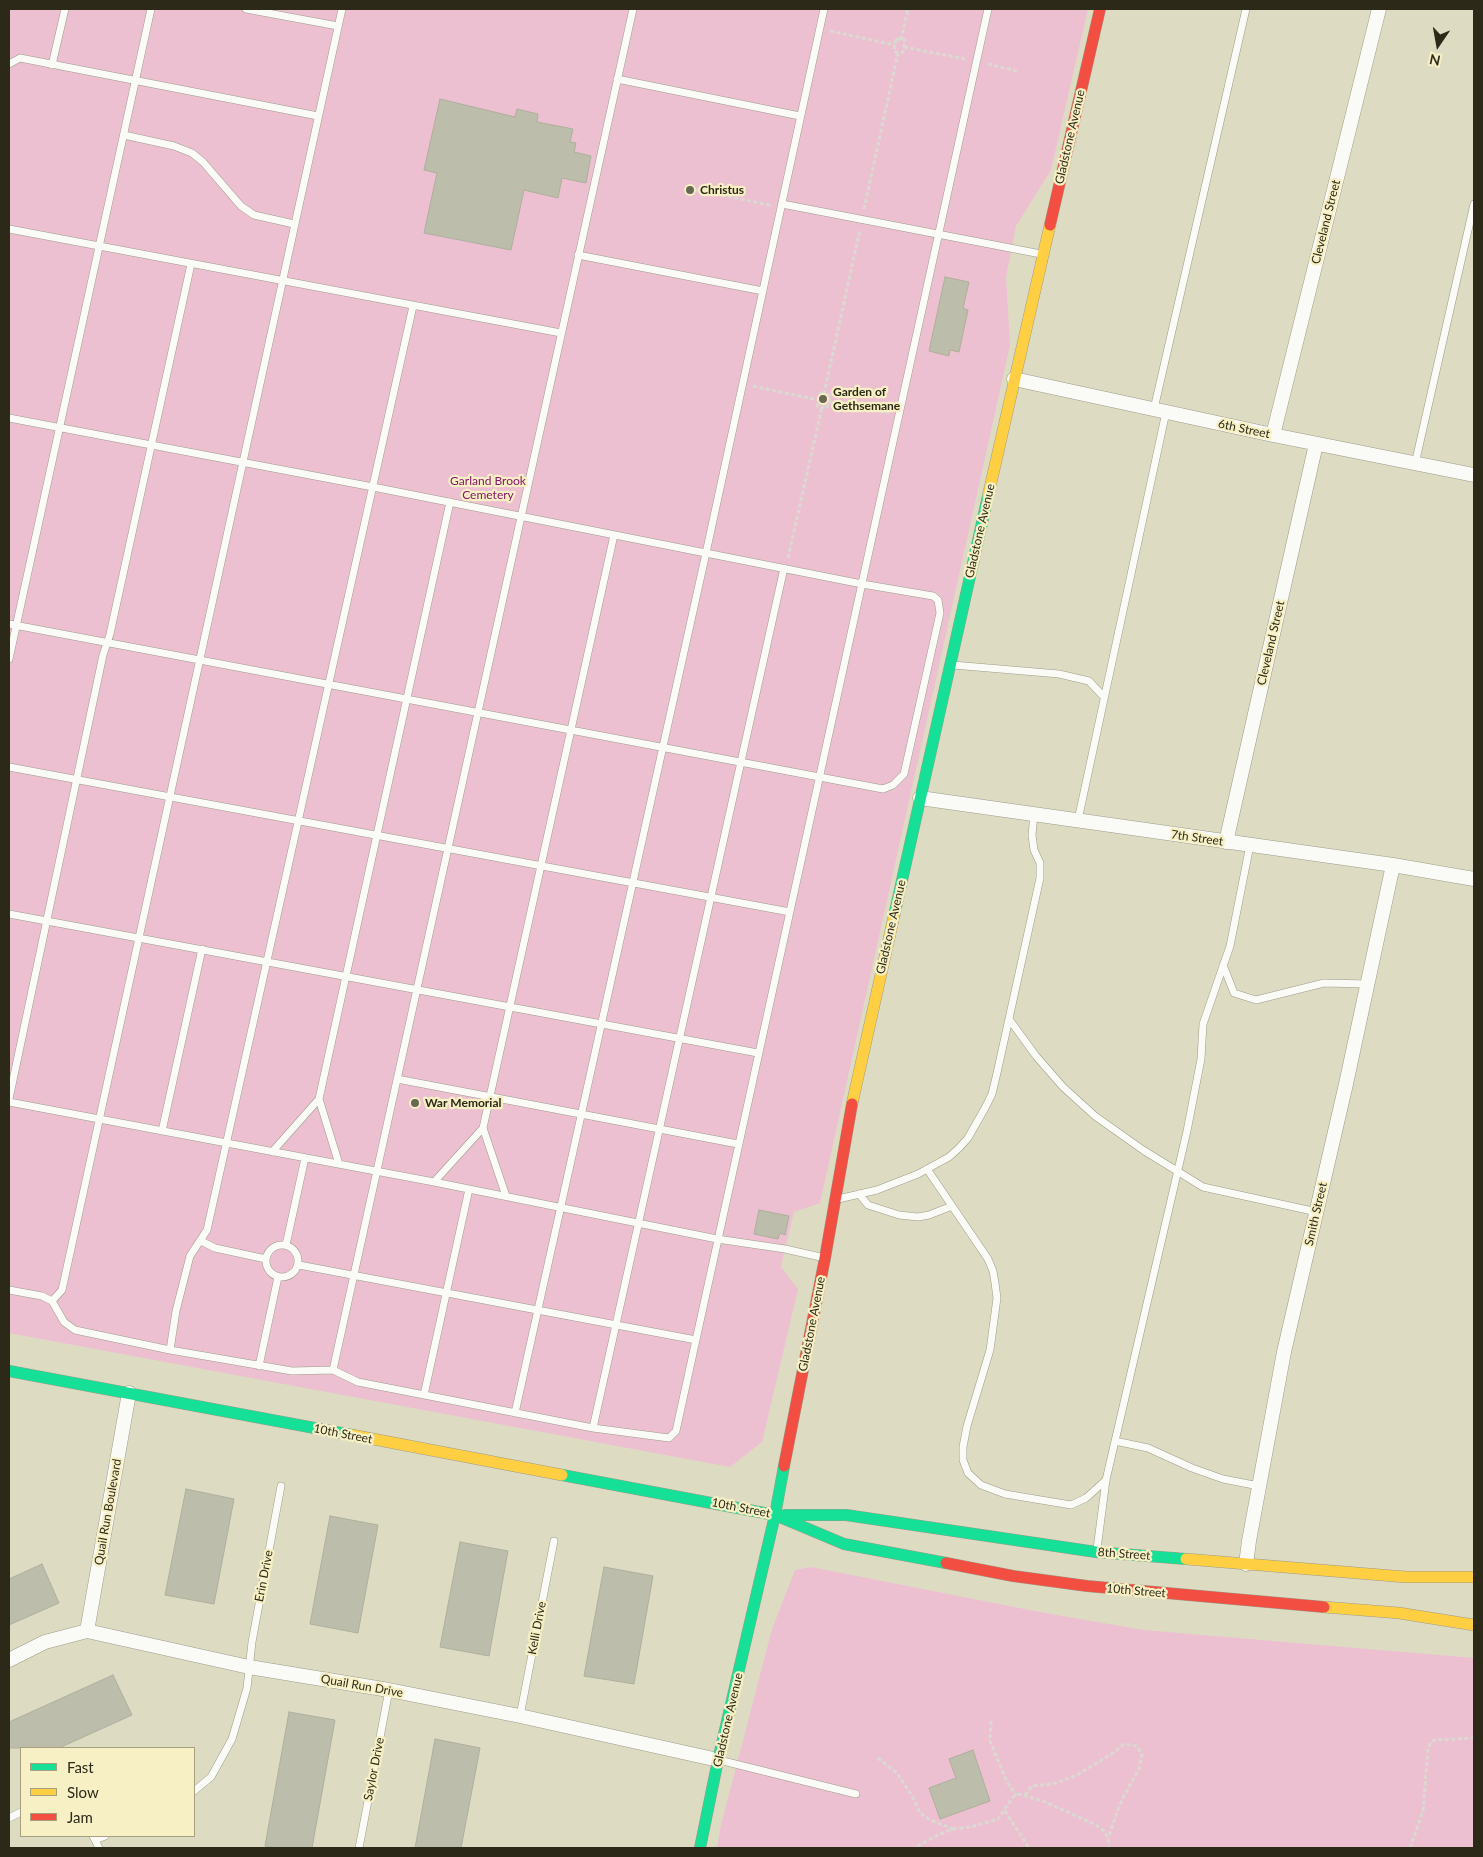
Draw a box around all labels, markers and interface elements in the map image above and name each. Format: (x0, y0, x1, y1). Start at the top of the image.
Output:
north arrow (1413, 20, 1463, 70)
text: N (1428, 51, 1442, 70)
street label: Gladstone Avenue (1052, 88, 1088, 186)
street label: Cleveland Street (1309, 178, 1343, 266)
place label: Christus (700, 183, 744, 197)
marker: Christus (684, 184, 696, 196)
place label: Garden of Gethsemane (833, 385, 900, 413)
marker: Garden of Gethsemane (817, 393, 829, 405)
street label: 6th Street (1217, 416, 1271, 442)
park label: Garland Brook Cemetery (450, 474, 526, 502)
street label: Gladstone Avenue (962, 482, 998, 580)
street label: Cleveland Street (1254, 599, 1288, 687)
street label: 7th Street (1170, 827, 1224, 849)
street label: Gladstone Avenue (873, 878, 909, 976)
place label: War Memorial (425, 1096, 501, 1110)
marker: War Memorial (409, 1097, 421, 1109)
street label: Smith Street (1302, 1181, 1330, 1247)
street label: Gladstone Avenue (796, 1275, 828, 1373)
street label: 10th Street (312, 1421, 374, 1447)
street label: Quail Run Boulevard (92, 1458, 124, 1566)
street label: 10th Street (710, 1495, 772, 1521)
street label: 8th Street (1097, 1545, 1151, 1563)
street label: Erin Drive (252, 1549, 276, 1603)
street label: 10th Street (1106, 1581, 1166, 1601)
street label: Kelli Drive (525, 1600, 549, 1656)
street label: Gladstone Avenue (710, 1671, 746, 1769)
street label: Quail Run Drive (320, 1672, 404, 1700)
street label: Saylor Drive (361, 1736, 387, 1802)
legend (20, 1747, 195, 1837)
text: Fast (67, 1758, 94, 1776)
text: Slow (67, 1783, 99, 1801)
text: Jam (67, 1808, 93, 1826)

